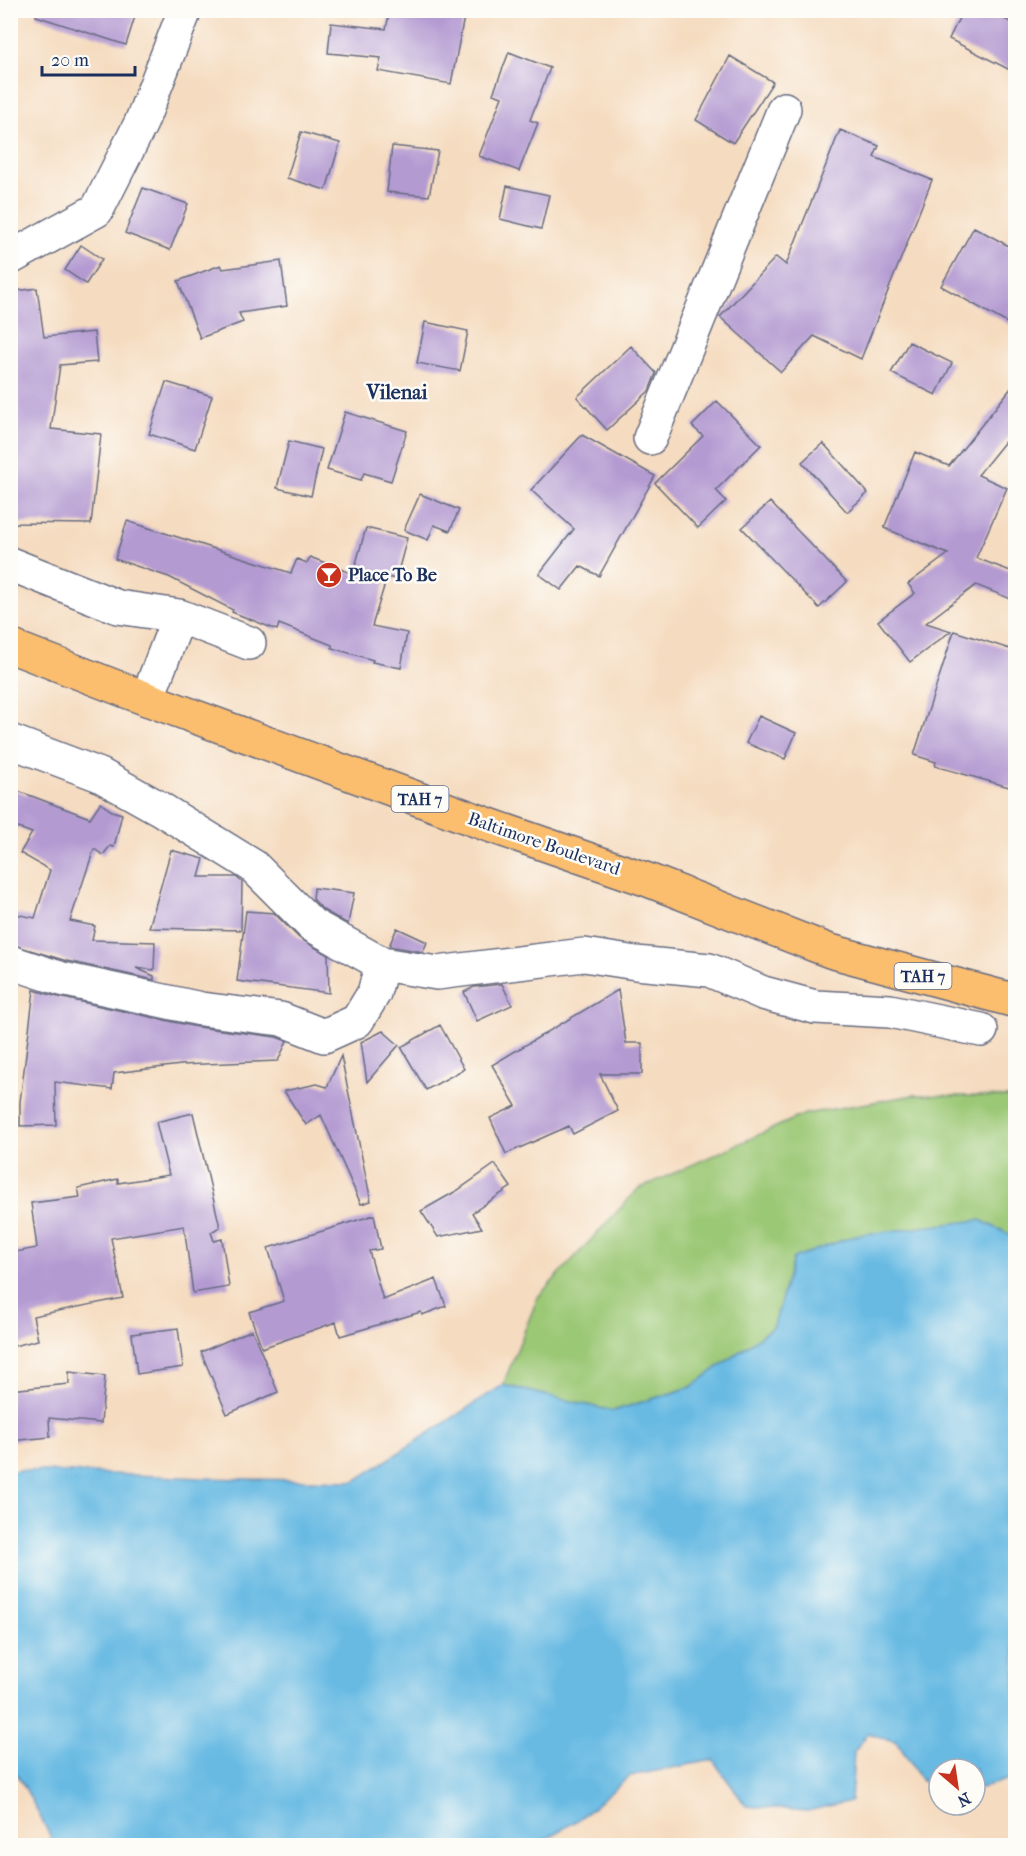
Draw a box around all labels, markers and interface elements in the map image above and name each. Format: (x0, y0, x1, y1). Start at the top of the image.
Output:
scale bar (42, 39, 135, 77)
text: 20 m (51, 50, 89, 71)
district label: Vilenai (366, 381, 429, 404)
bar icon: Place To Be (314, 560, 344, 590)
place label: Place To Be (348, 565, 437, 586)
road number: TAH 7 (392, 786, 448, 812)
street label: Baltimore Boulevard (465, 808, 623, 880)
road number: TAH 7 (894, 963, 952, 989)
north arrow (927, 1757, 987, 1817)
text: N (953, 1788, 974, 1811)

